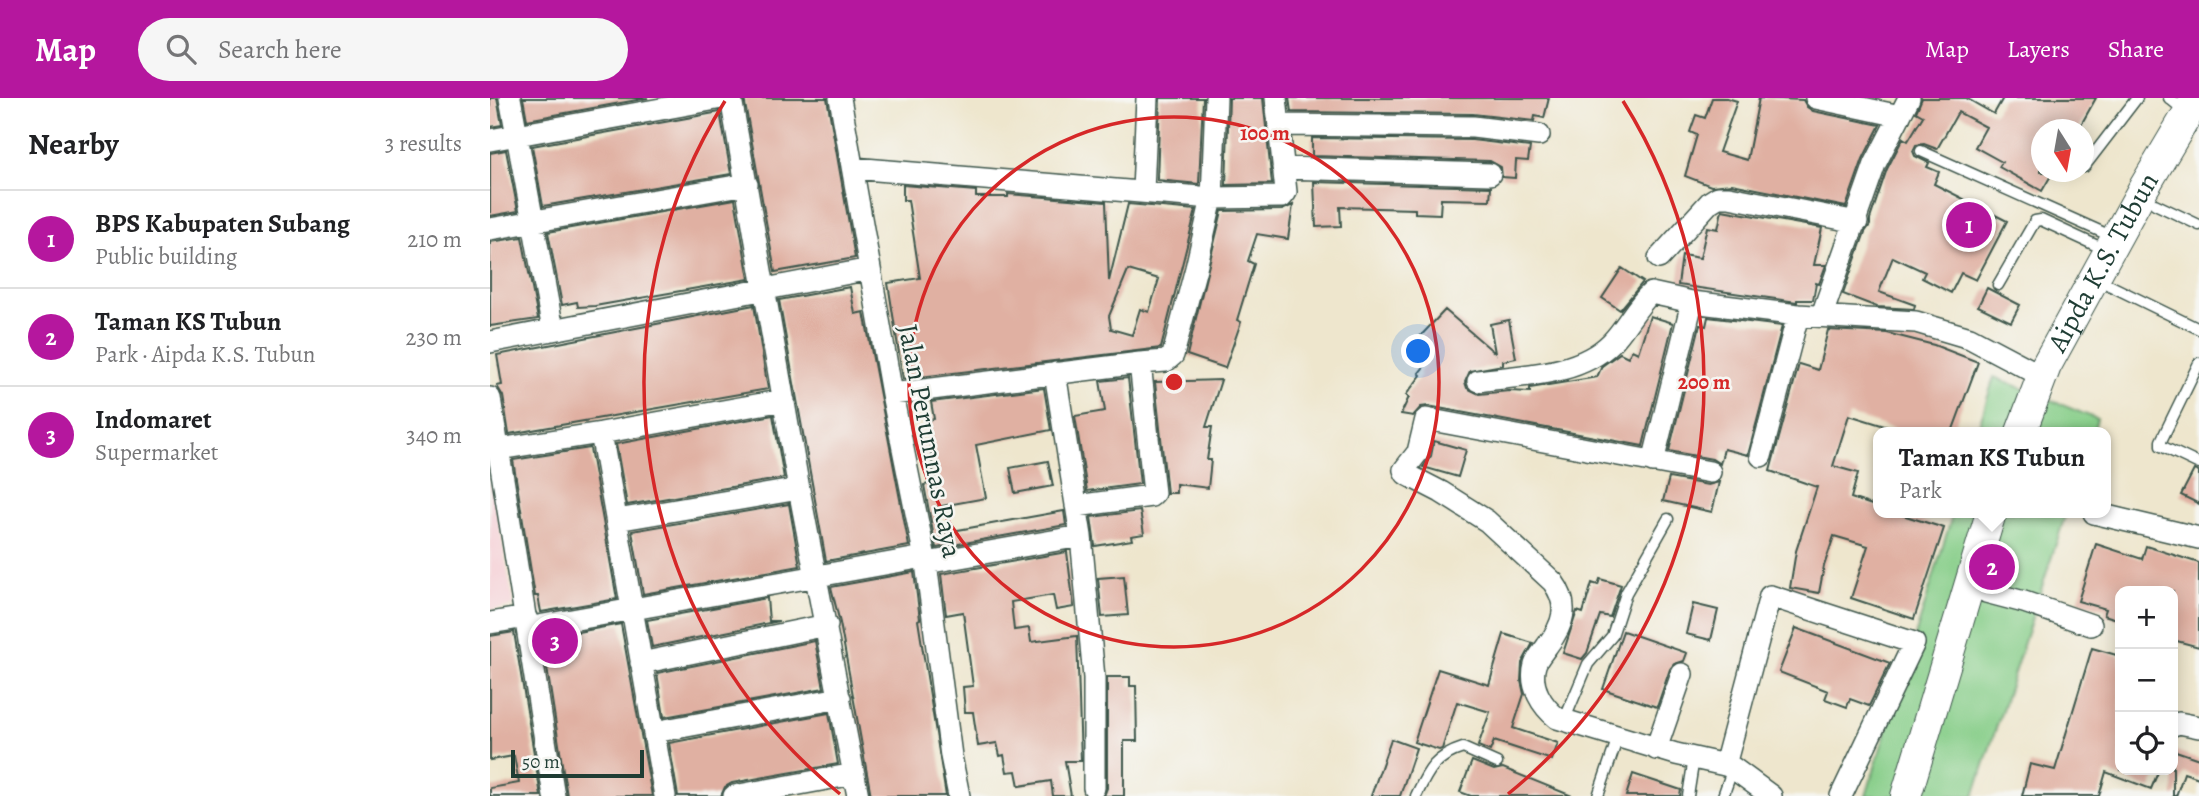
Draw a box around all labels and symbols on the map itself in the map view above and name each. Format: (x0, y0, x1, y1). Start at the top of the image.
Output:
text: 100 m (1240, 119, 1290, 147)
north arrow (2031, 119, 2094, 182)
street label: Aipda K.S. Tubun (2038, 165, 2168, 360)
pin: 1 (1946, 199, 1992, 251)
street label: Jalan Perumnas Raya (889, 321, 971, 561)
your location (1401, 334, 1435, 368)
text: 200 m (1678, 368, 1731, 396)
centre of rings (1162, 370, 1186, 394)
pin: 2 (1969, 541, 2015, 593)
pin: 3 (532, 615, 578, 667)
scale bar (511, 747, 644, 779)

